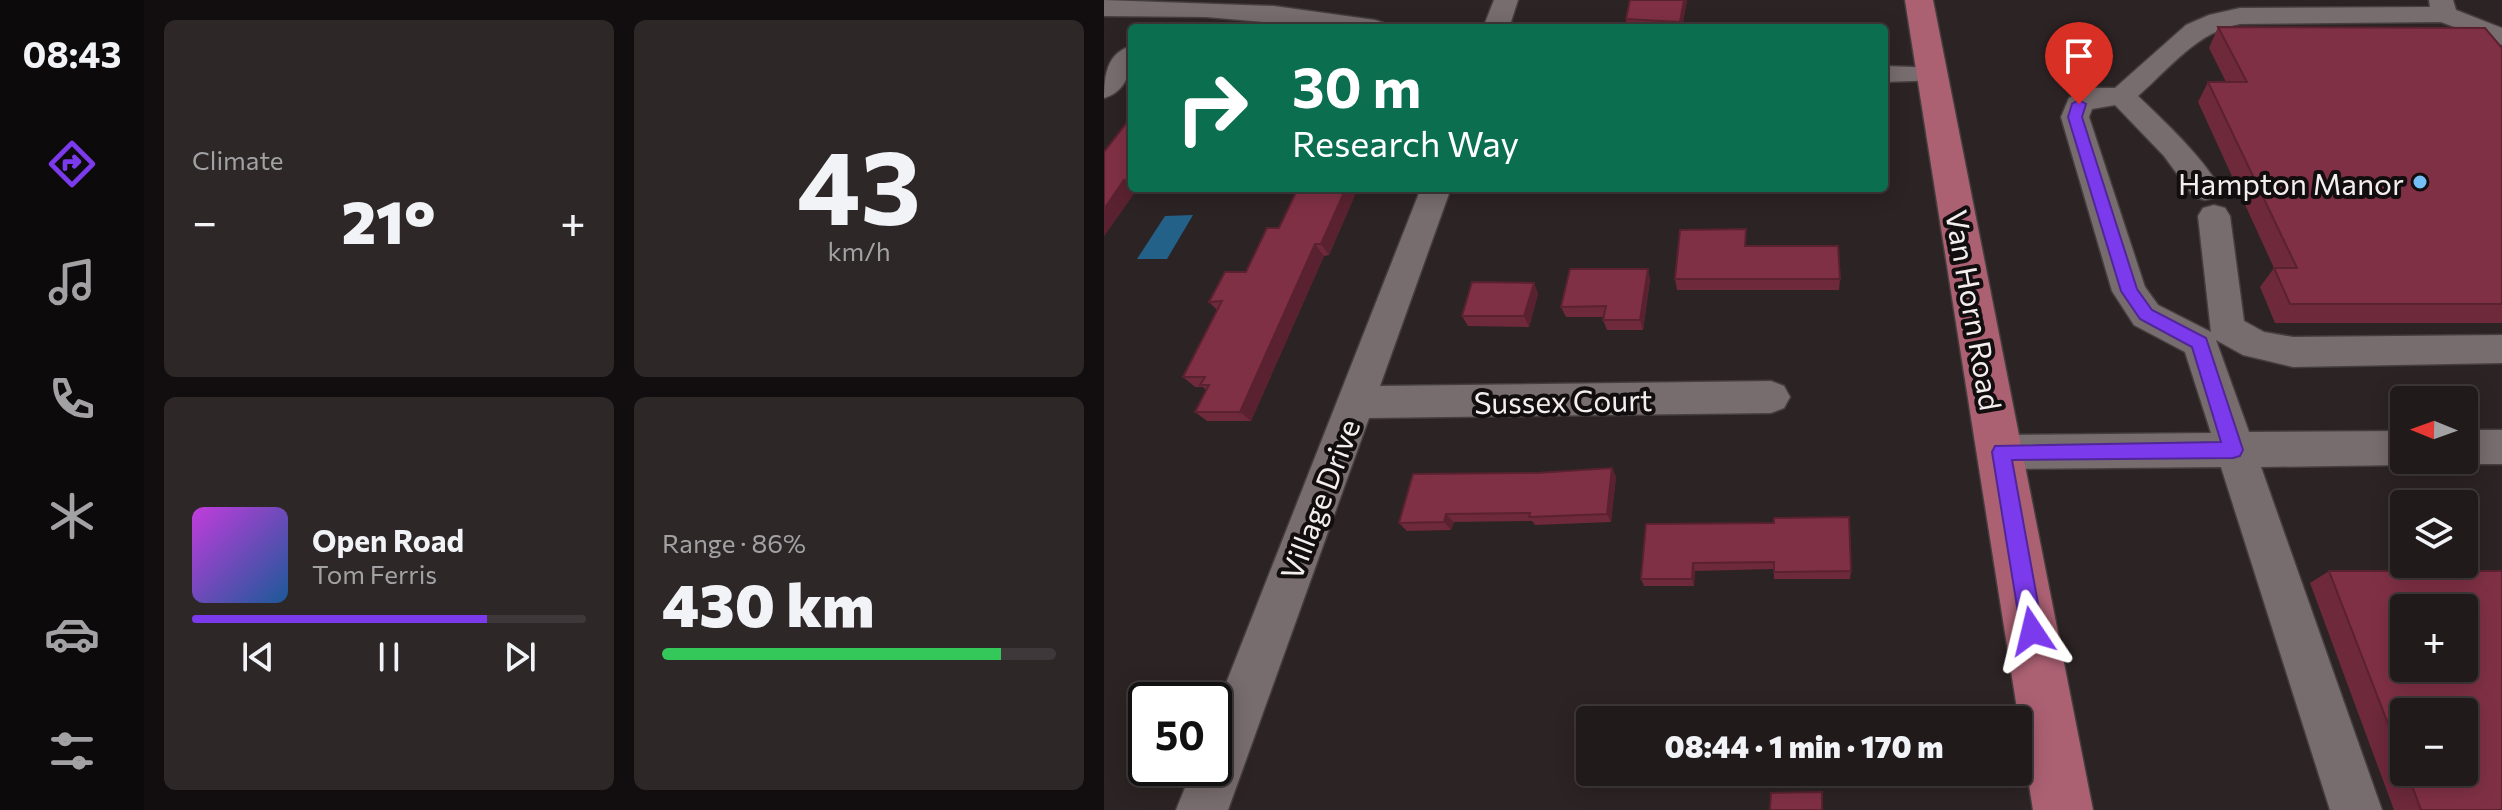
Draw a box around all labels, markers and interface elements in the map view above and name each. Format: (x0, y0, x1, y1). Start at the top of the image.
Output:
pin (2045, 22, 2113, 104)
text: 08:43 (23, 31, 121, 75)
icon: arrive (2057, 34, 2101, 78)
text: 30 m (1292, 51, 1421, 120)
icon: right (1160, 56, 1264, 160)
text: 43 (797, 119, 921, 246)
text: Research Way (1292, 120, 1519, 164)
icon: directions (44, 136, 100, 192)
text: Climate (192, 144, 284, 175)
place label: Hampton Manor (2178, 164, 2404, 201)
marker: Hampton Manor (2411, 173, 2429, 191)
text: 21° (341, 183, 436, 256)
text: − (192, 193, 217, 247)
text: + (560, 193, 586, 247)
street label: Van Horn Road (1939, 207, 2011, 413)
text: km/h (827, 235, 891, 266)
icon: music (44, 254, 100, 310)
icon: phone (44, 371, 100, 427)
street label: Sussex Court (1473, 380, 1653, 420)
north arrow (2390, 386, 2478, 474)
map controls (2390, 386, 2478, 786)
street label: Village Drive (1271, 413, 1367, 585)
icon: climate (44, 488, 100, 544)
button: layers (2390, 490, 2478, 578)
text: Open Road (312, 521, 464, 558)
text: Range · 86% (662, 527, 806, 558)
text: Tom Ferris (312, 558, 437, 589)
text: 430 km (662, 566, 874, 639)
position arrow (1990, 589, 2074, 673)
button: + (2390, 594, 2478, 682)
icon: car (44, 606, 100, 662)
icon: previous (236, 635, 280, 679)
icon: pause (367, 635, 411, 679)
icon: next (498, 635, 542, 679)
speed limit sign: 50 (1128, 682, 1232, 786)
button: − (2390, 698, 2478, 786)
icon: filters (44, 723, 100, 779)
text: 08:44 · 1 min · 170 m (1665, 727, 1943, 764)

